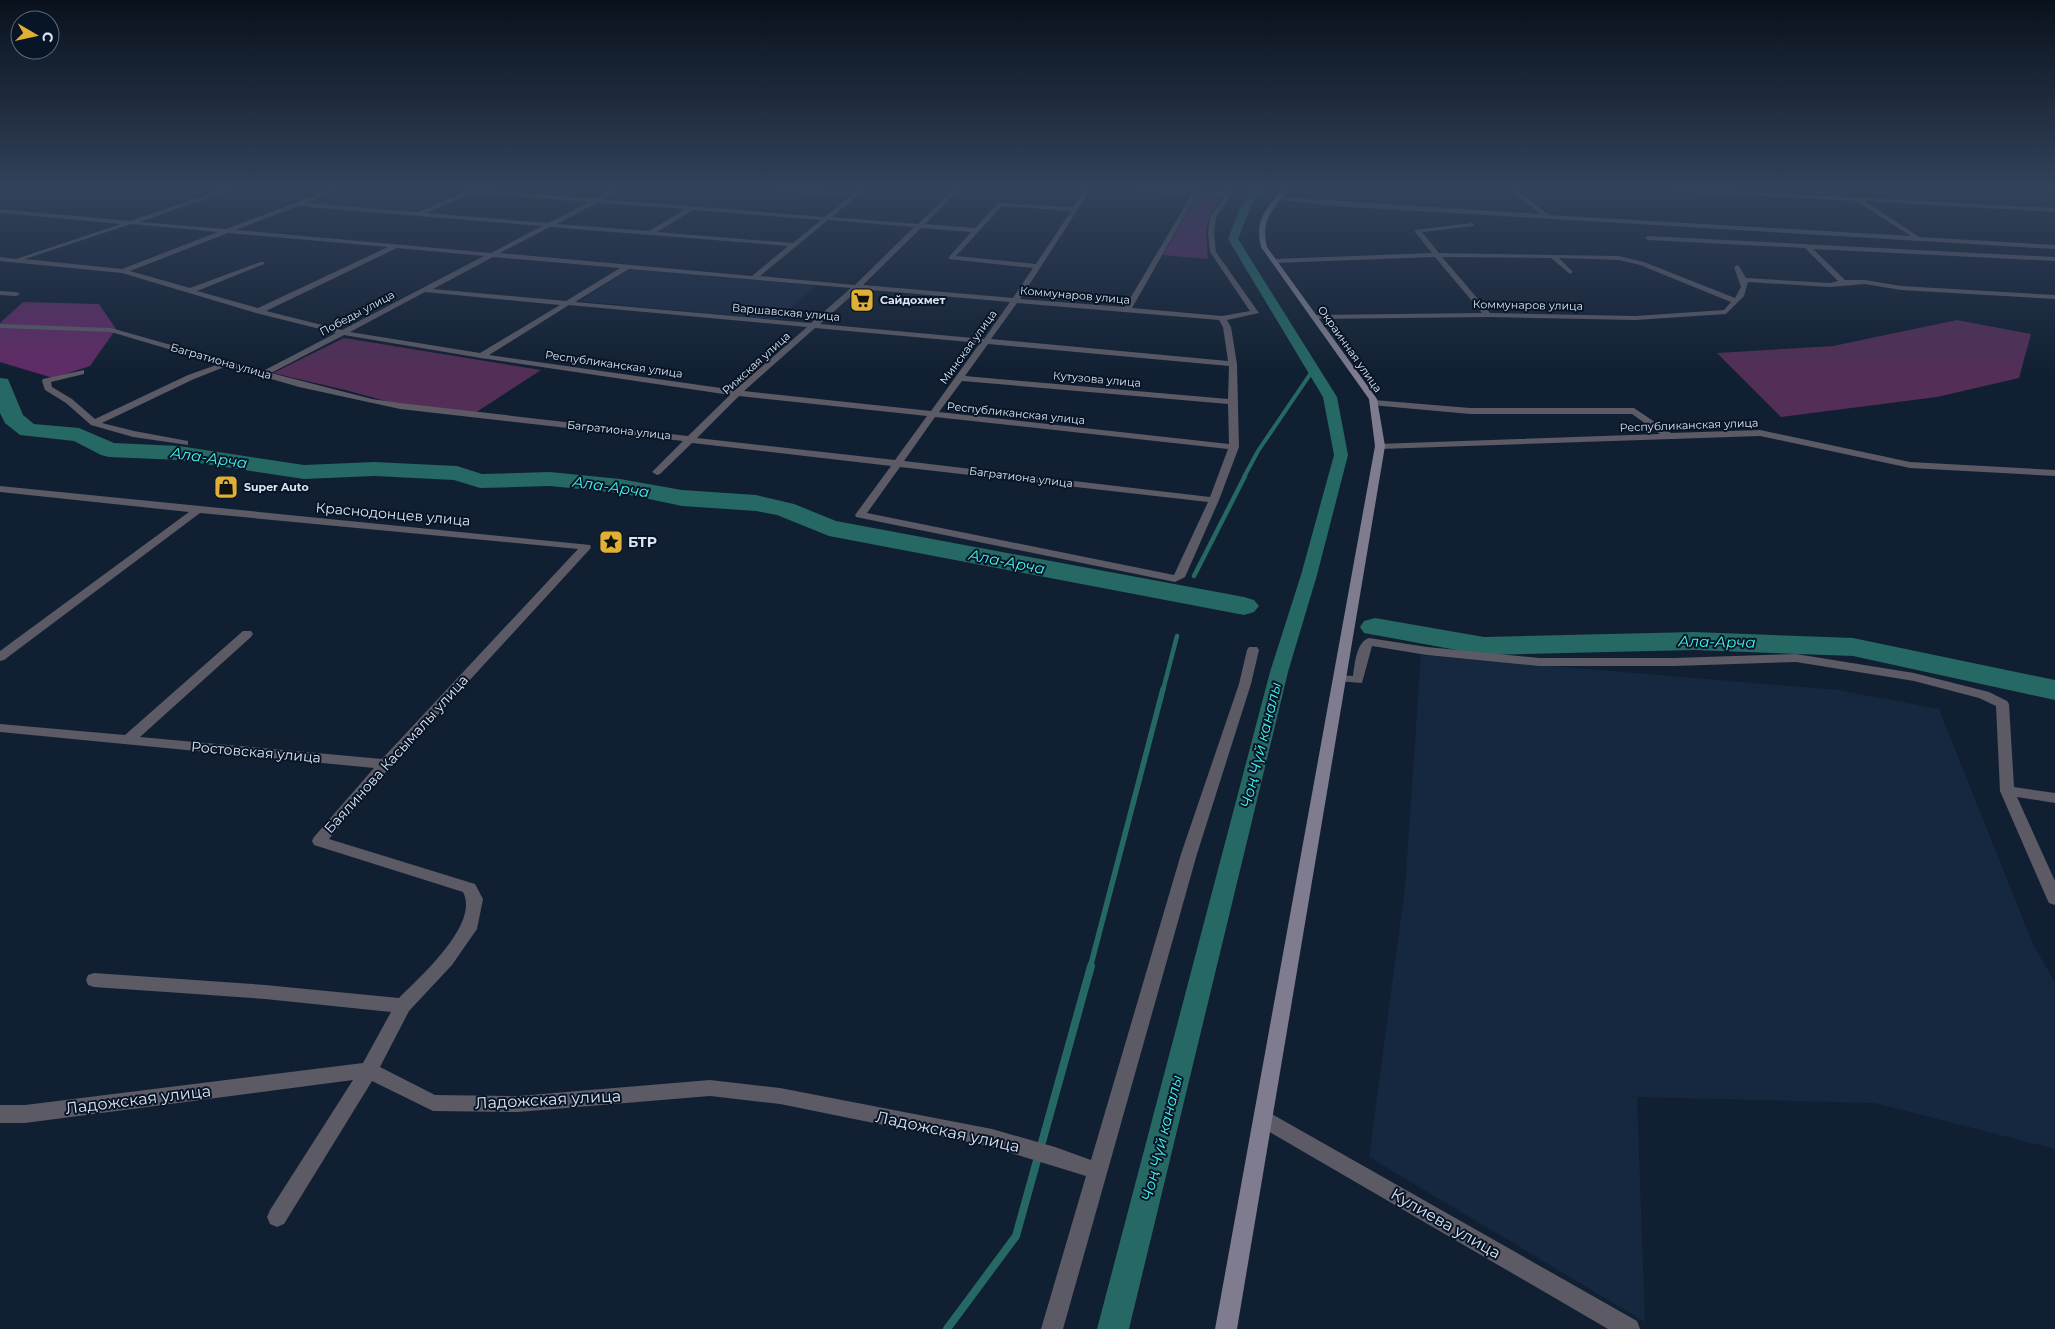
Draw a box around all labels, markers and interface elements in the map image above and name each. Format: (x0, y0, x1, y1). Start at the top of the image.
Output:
north arrow (10, 10, 60, 60)
text: С (38, 31, 58, 43)
street label: Коммунаров улица (1019, 283, 1131, 307)
street label: Победы улица (317, 287, 397, 339)
supermarket icon: Сайдохмет (849, 287, 875, 313)
place label: Сайдохмет (880, 293, 945, 307)
street label: Коммунаров улица (1473, 297, 1583, 313)
street label: Варшавская улица (731, 300, 841, 324)
street label: Окраинная улица (1315, 303, 1385, 395)
street label: Минская улица (936, 307, 1000, 387)
street label: Рижская улица (719, 329, 793, 397)
street label: Багратиона улица (169, 340, 273, 382)
street label: Республиканская улица (544, 347, 684, 381)
street label: Кутузова улица (1052, 368, 1142, 390)
street label: Республиканская улица (946, 399, 1086, 427)
street label: Республиканская улица (1619, 416, 1759, 434)
street label: Багратиона улица (566, 418, 672, 442)
water label: Ала-Арча (168, 443, 249, 472)
street label: Багратиона улица (968, 464, 1074, 490)
water label: Ала-Арча (570, 472, 651, 501)
shop icon: Super Auto (213, 474, 239, 500)
place label: Super Auto (244, 480, 309, 494)
street label: Краснодонцев улица (315, 498, 471, 530)
place icon: БТР (598, 529, 624, 555)
place label: БТР (628, 533, 657, 551)
water label: Ала-Арча (966, 545, 1047, 578)
water label: Ала-Арча (1677, 631, 1756, 652)
street label: Баялинова Касымалы улица (320, 671, 472, 837)
water label: Чоң Чүй каналы (1236, 680, 1285, 810)
street label: Ростовская улица (190, 737, 322, 767)
water label: Чоң Чүй каналы (1137, 1073, 1186, 1203)
street label: Ладожская улица (64, 1081, 212, 1118)
street label: Ладожская улица (474, 1086, 622, 1113)
street label: Ладожская улица (874, 1107, 1022, 1156)
street label: Кулиева улица (1387, 1184, 1504, 1263)

